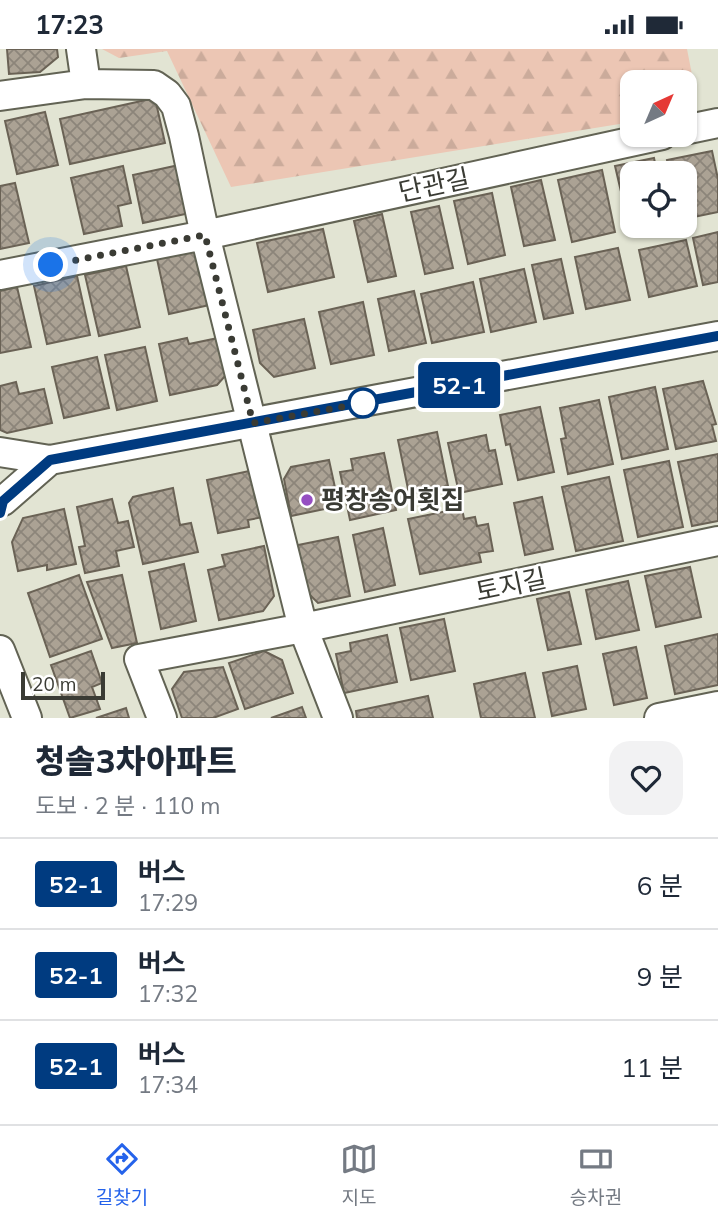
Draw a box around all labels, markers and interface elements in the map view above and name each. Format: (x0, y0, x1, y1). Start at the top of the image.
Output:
text: 17:23 (35, 8, 104, 41)
north arrow (620, 70, 696, 147)
map controls (620, 70, 697, 238)
street label: 단관길 (395, 161, 472, 208)
button: locate (620, 161, 697, 238)
your location (33, 247, 68, 282)
line badge: 52-1 (410, 362, 508, 408)
text: 52-1 (432, 370, 486, 400)
unlabelled marker (348, 388, 378, 418)
place label: 평창송어횟집 (321, 483, 465, 516)
marker: 평창송어횟집 (299, 492, 315, 508)
street label: 토지길 (472, 561, 549, 608)
scale bar (21, 669, 105, 701)
text: 20 m (32, 672, 76, 696)
text: 청솔3차아파트 (35, 740, 237, 781)
button: heart (609, 741, 683, 815)
text: 도보 · 2 분 · 110 m (35, 791, 221, 820)
text: 버스 (138, 855, 186, 888)
text: 52-1 (49, 869, 103, 899)
text: 6 분 (637, 869, 683, 902)
text: 17:29 (138, 888, 198, 917)
text: 버스 (138, 946, 186, 979)
text: 52-1 (49, 960, 103, 990)
text: 9 분 (637, 960, 683, 993)
text: 17:32 (138, 979, 198, 1008)
text: 버스 (138, 1037, 186, 1070)
text: 52-1 (49, 1051, 103, 1081)
text: 11 분 (621, 1051, 683, 1084)
text: 17:34 (138, 1070, 198, 1099)
tab: 길찾기 (96, 1140, 148, 1209)
tab: 지도 (340, 1140, 378, 1209)
tab: 승차권 (570, 1140, 622, 1209)

